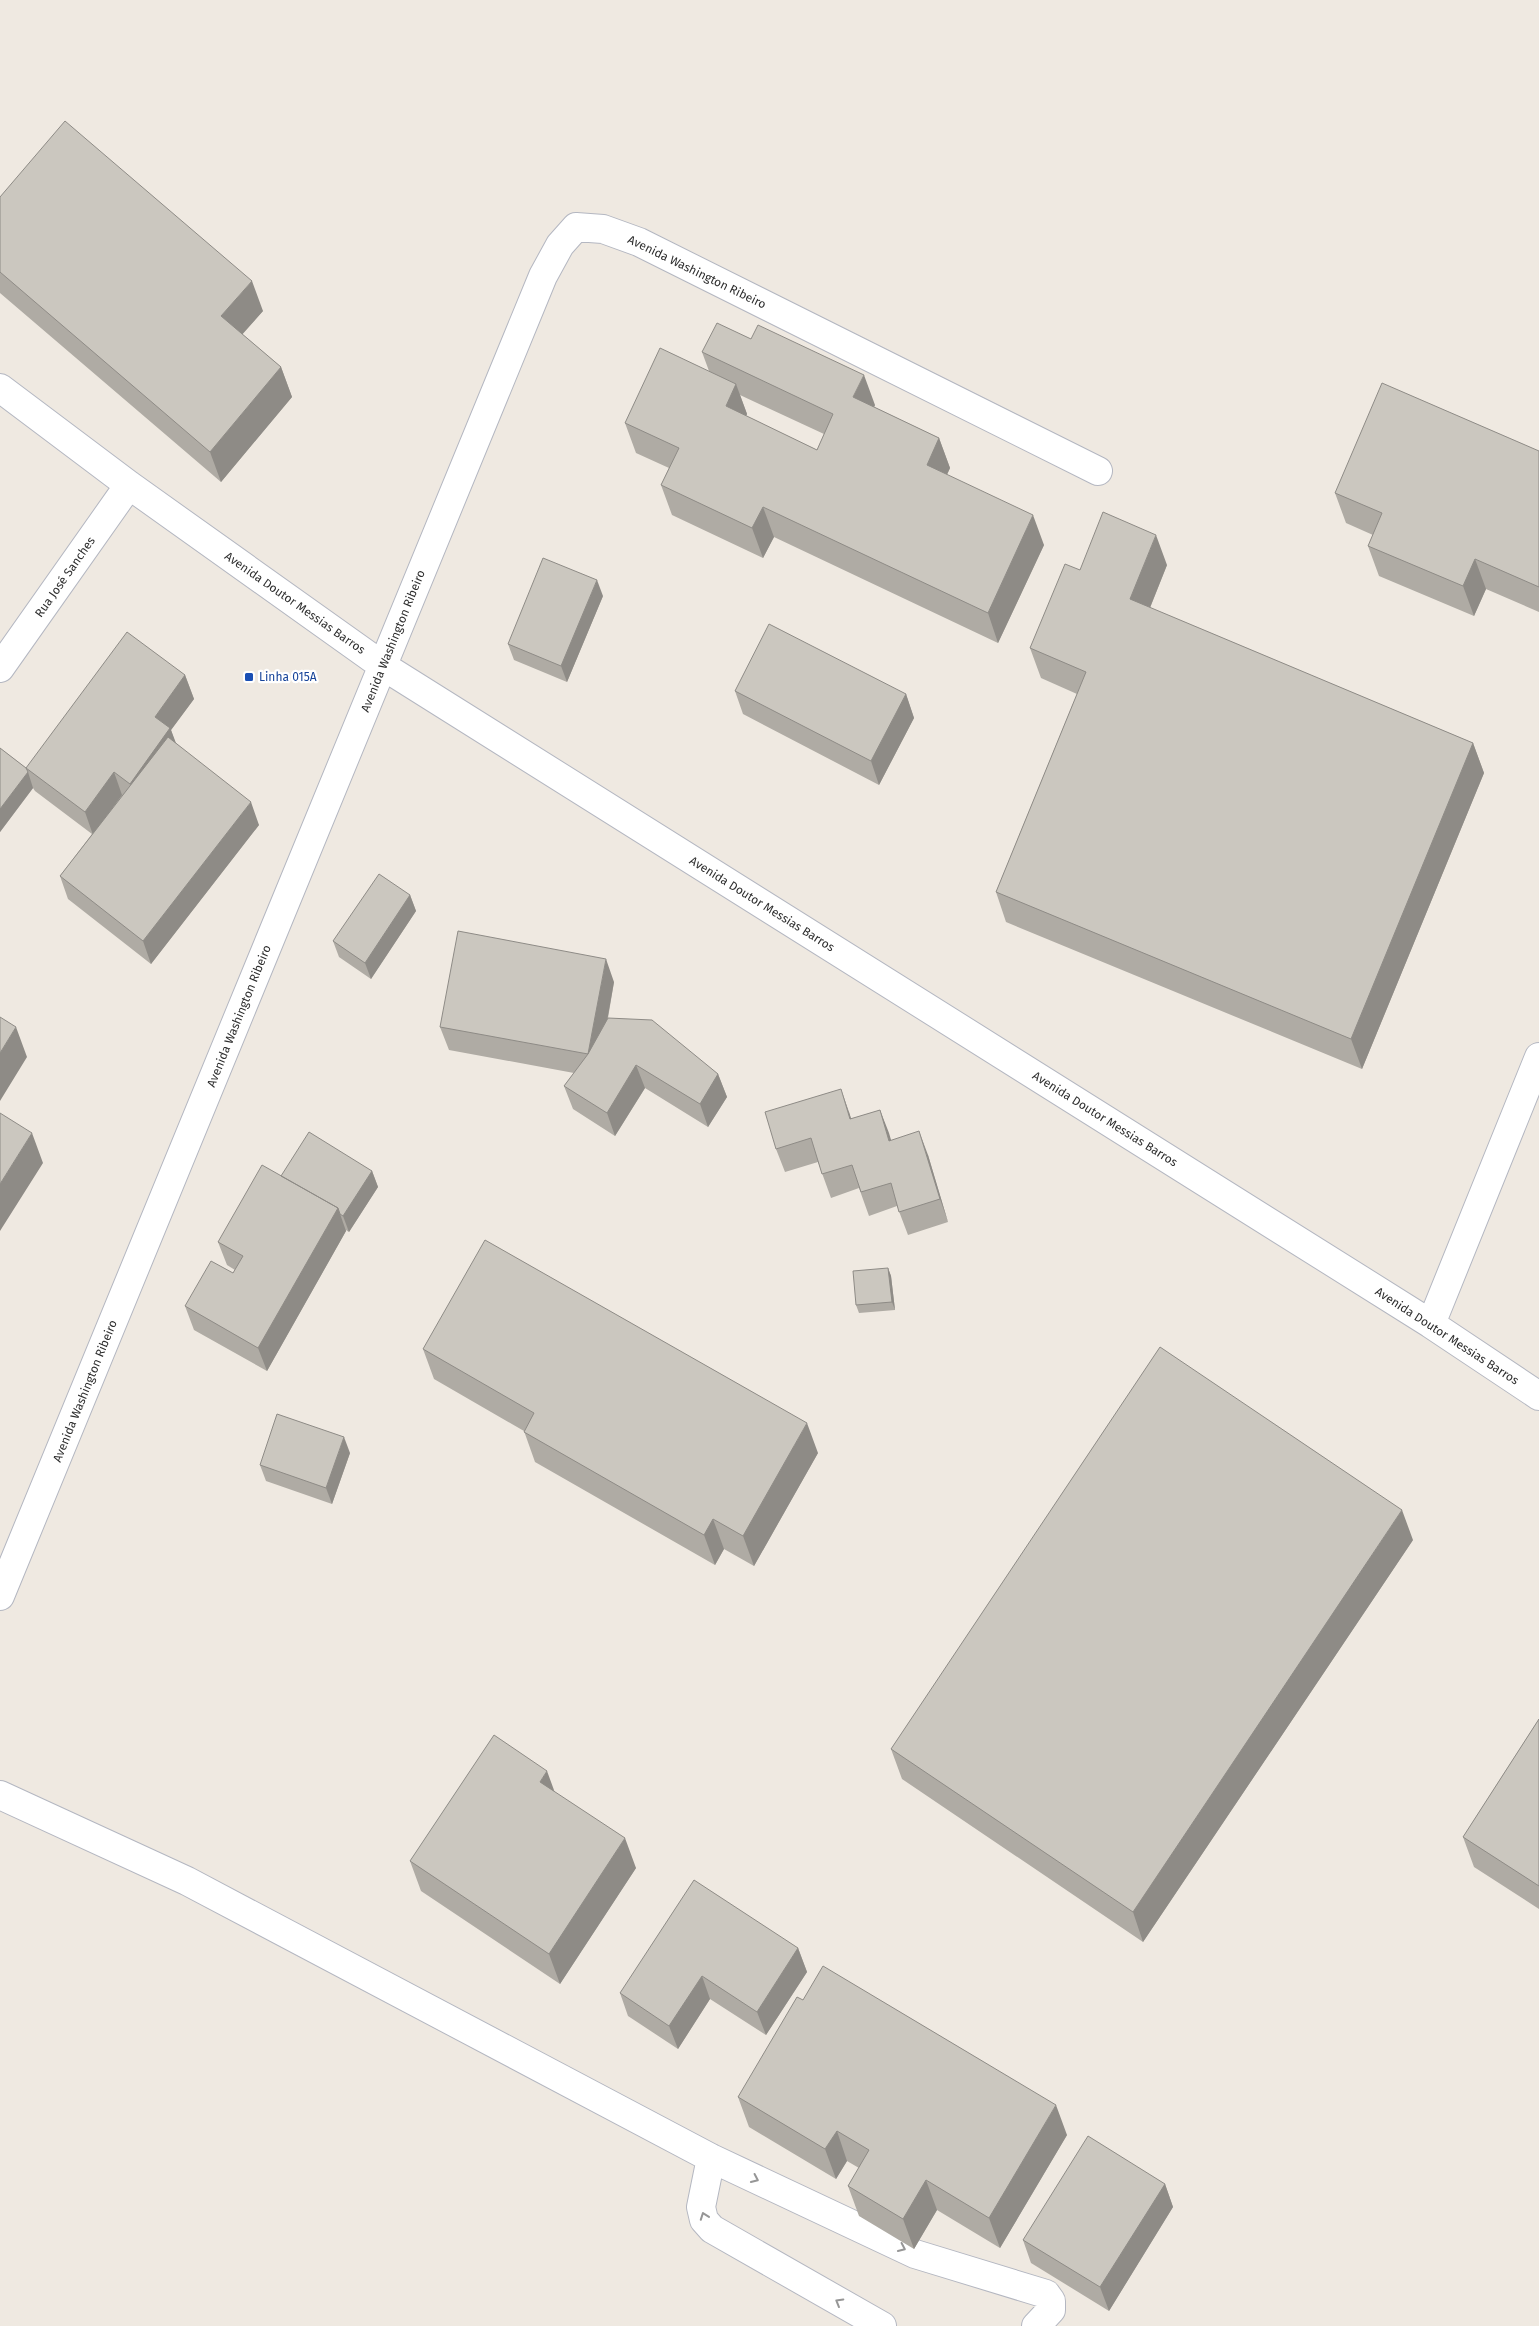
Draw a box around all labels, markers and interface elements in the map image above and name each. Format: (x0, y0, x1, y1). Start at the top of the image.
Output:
street label: Avenida Washington Ribeiro (626, 232, 768, 312)
street label: Rua José Sanches (32, 534, 98, 620)
street label: Avenida Doutor Messias Barros (222, 549, 368, 657)
street label: Avenida Washington Ribeiro (358, 568, 428, 714)
place label: Linha 015A (259, 670, 317, 684)
marker: Linha 015A (243, 671, 255, 683)
street label: Avenida Doutor Messias Barros (687, 854, 837, 955)
street label: Avenida Washington Ribeiro (204, 943, 274, 1089)
street label: Avenida Doutor Messias Barros (1030, 1069, 1180, 1170)
street label: Avenida Doutor Messias Barros (1373, 1284, 1522, 1388)
street label: Avenida Washington Ribeiro (50, 1318, 120, 1464)
one-way arrow (750, 2173, 759, 2183)
one-way arrow (700, 2212, 710, 2221)
one-way arrow (897, 2242, 906, 2253)
one-way arrow (836, 2298, 845, 2308)

